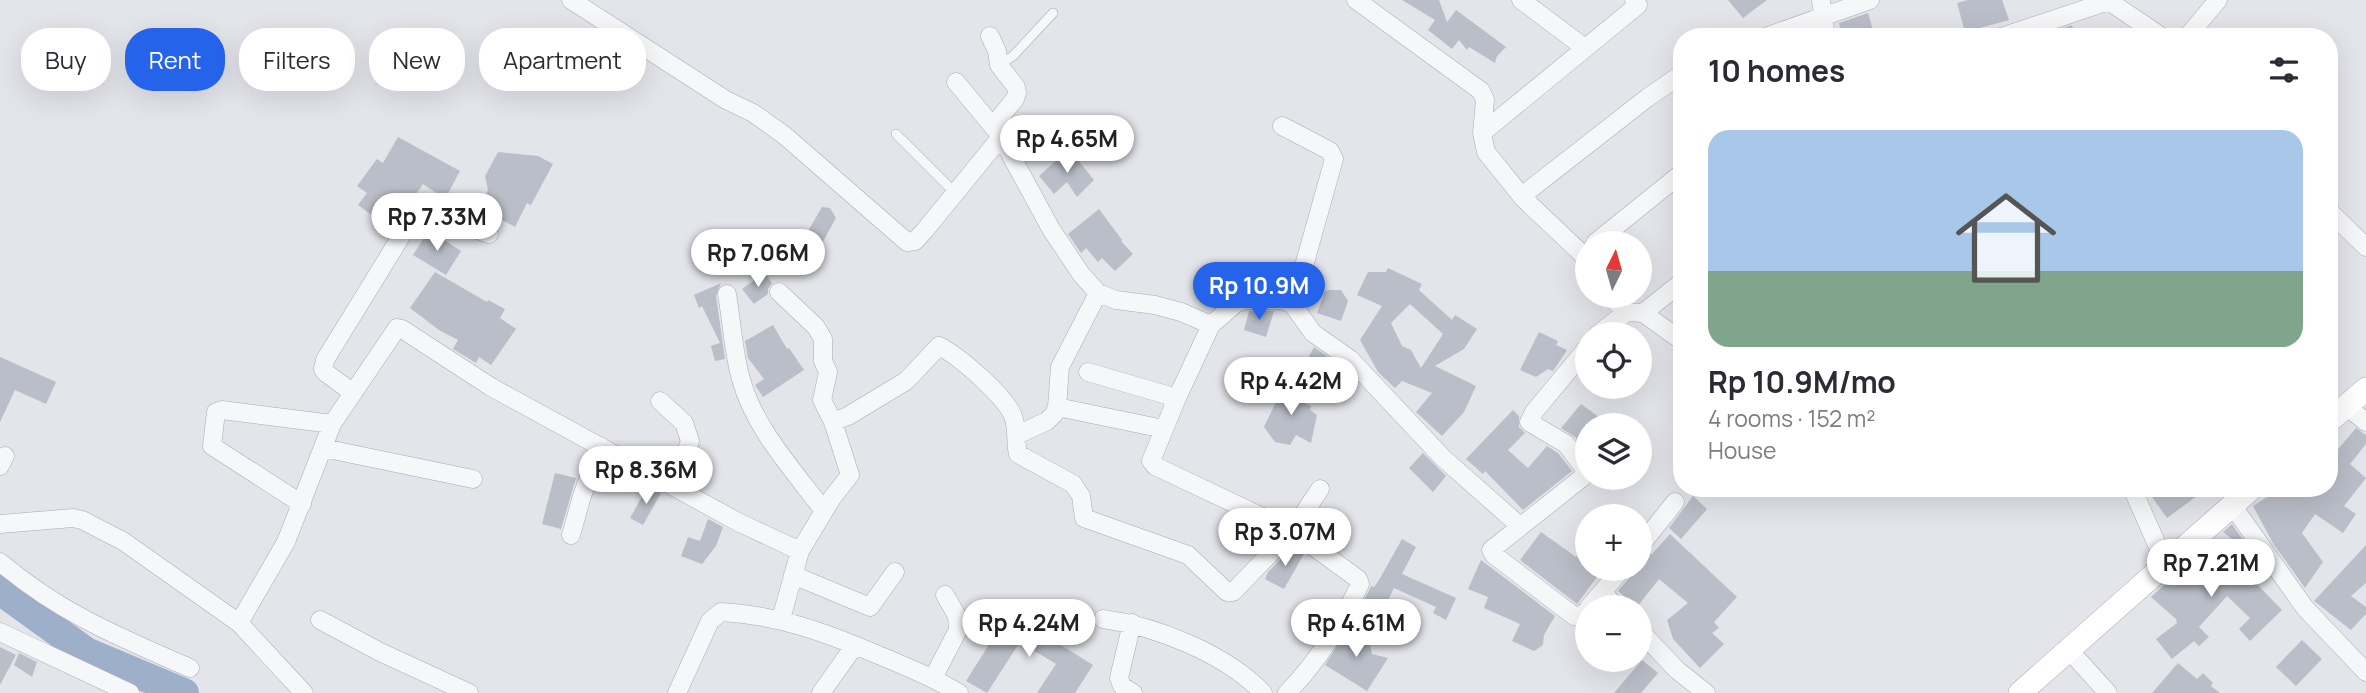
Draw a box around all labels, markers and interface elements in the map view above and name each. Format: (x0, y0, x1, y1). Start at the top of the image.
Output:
chip: Buy (21, 28, 111, 91)
chip: Rent (125, 28, 225, 91)
chip: Filters (239, 28, 355, 91)
chip: New (369, 28, 465, 91)
chip: Apartment (479, 28, 646, 91)
text: 10 homes (1708, 50, 1845, 91)
icon: filters (2265, 51, 2303, 89)
pin: Rp 4.65M (995, 116, 1139, 175)
text: Rp 4.65M (1016, 122, 1118, 154)
icon: home (1943, 175, 2069, 301)
pin: Rp 7.33M (365, 194, 509, 253)
text: Rp 7.33M (387, 200, 487, 232)
pin: Rp 7.06M (686, 230, 830, 289)
north arrow (1575, 231, 1652, 308)
map controls (1575, 231, 1652, 672)
text: Rp 7.06M (707, 236, 809, 268)
pin: Rp 10.9M (1187, 262, 1331, 322)
text: Rp 10.9M (1209, 269, 1309, 301)
button: locate (1575, 322, 1652, 399)
pin: Rp 4.42M (1219, 358, 1363, 417)
text: Rp 10.9M/mo (1708, 361, 1896, 402)
text: Rp 4.42M (1240, 364, 1342, 396)
text: 4 rooms · 152 m² (1708, 402, 1875, 434)
button: layers (1575, 413, 1652, 490)
text: House (1708, 434, 1777, 466)
pin: Rp 8.36M (574, 447, 718, 506)
text: Rp 8.36M (595, 453, 697, 485)
button: + (1575, 504, 1652, 581)
pin: Rp 3.07M (1213, 508, 1357, 568)
text: Rp 3.07M (1234, 515, 1336, 547)
pin: Rp 7.21M (2139, 540, 2283, 599)
text: Rp 7.21M (2163, 546, 2259, 578)
button: − (1575, 595, 1652, 672)
pin: Rp 4.24M (957, 600, 1101, 659)
pin: Rp 4.61M (1284, 600, 1428, 659)
text: Rp 4.24M (978, 606, 1080, 638)
text: Rp 4.61M (1307, 606, 1405, 638)

